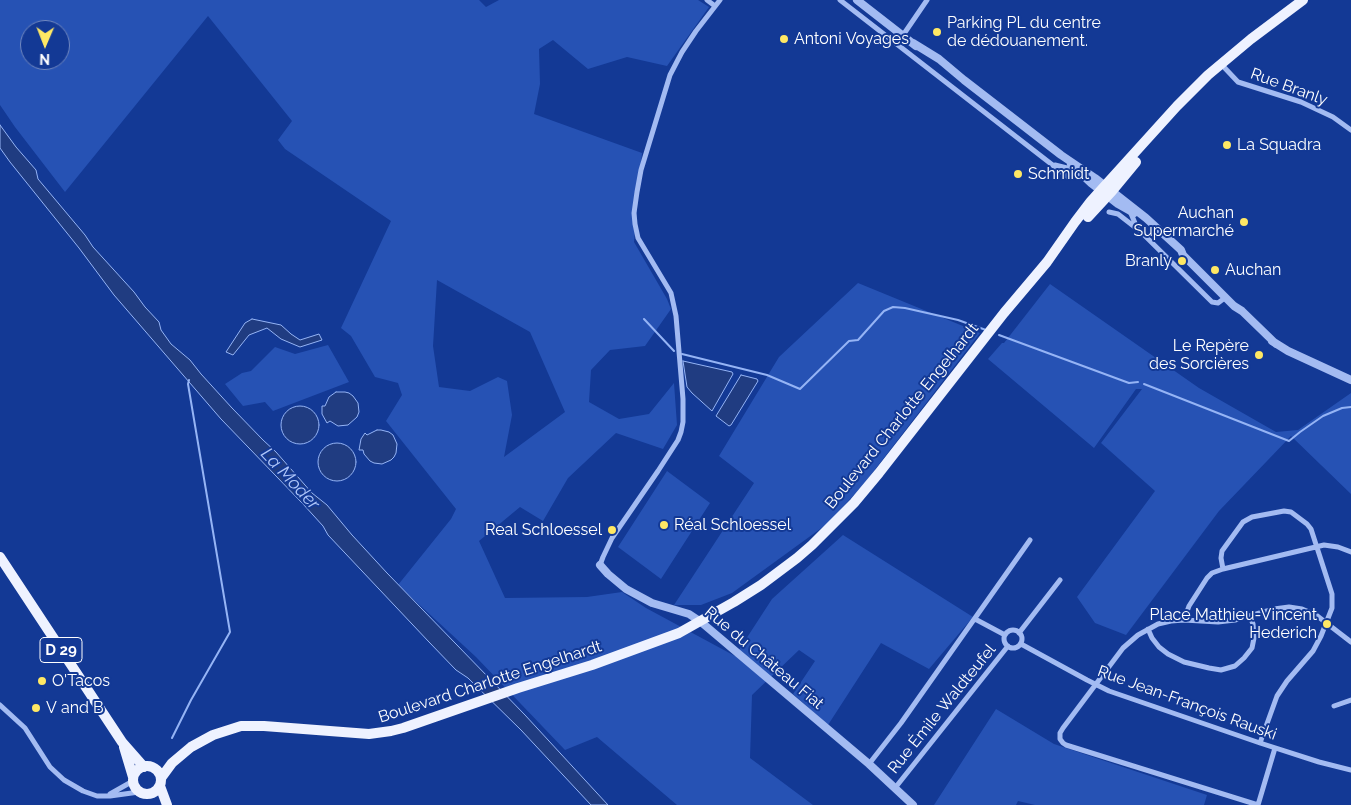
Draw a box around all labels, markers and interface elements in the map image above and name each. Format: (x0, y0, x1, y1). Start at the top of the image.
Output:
place label: Parking PL du centre de dédouanement. (947, 13, 1101, 51)
north arrow (20, 20, 70, 70)
marker: Parking PL du centre de dédouanement. (931, 26, 943, 38)
place label: Antoni Voyages (794, 29, 909, 49)
marker: Antoni Voyages (778, 33, 790, 45)
text: N (39, 51, 50, 67)
street label: Rue Branly (1248, 64, 1330, 110)
place label: La Squadra (1237, 135, 1321, 155)
marker: La Squadra (1221, 139, 1233, 151)
place label: Schmidt (1028, 164, 1089, 184)
marker: Schmidt (1012, 168, 1024, 180)
place label: Auchan Supermarché (1134, 203, 1234, 241)
marker: Auchan Supermarché (1238, 216, 1250, 228)
place label: Branly (1125, 251, 1172, 271)
marker: Branly (1176, 255, 1188, 267)
place label: Auchan (1225, 260, 1281, 280)
marker: Auchan (1209, 264, 1221, 276)
street label: Boulevard Charlotte Engelhardt (821, 319, 983, 513)
place label: Le Repère des Sorcières (1149, 336, 1249, 374)
marker: Le Repère des Sorcières (1253, 349, 1265, 361)
water label: La Moder (256, 444, 324, 514)
place label: Réal Schloessel (674, 515, 791, 535)
marker: Réal Schloessel (658, 519, 670, 531)
place label: Real Schloessel (485, 520, 602, 540)
marker: Real Schloessel (606, 524, 618, 536)
street label: Rue du Château Fiat (701, 603, 827, 713)
place label: Place Mathieu-Vincent Hederich (1150, 605, 1317, 643)
marker: Place Mathieu-Vincent Hederich (1321, 618, 1333, 630)
street label: Boulevard Charlotte Engelhardt (376, 637, 604, 727)
road number: D 29 (40, 638, 82, 662)
street label: Rue Émile Waldteufel (884, 640, 1000, 778)
street label: Rue Jean-François Rauski (1095, 662, 1279, 744)
place label: O'Tacos (52, 671, 110, 691)
marker: O'Tacos (36, 675, 48, 687)
place label: V and B (46, 698, 104, 718)
marker: V and B (30, 702, 42, 714)

